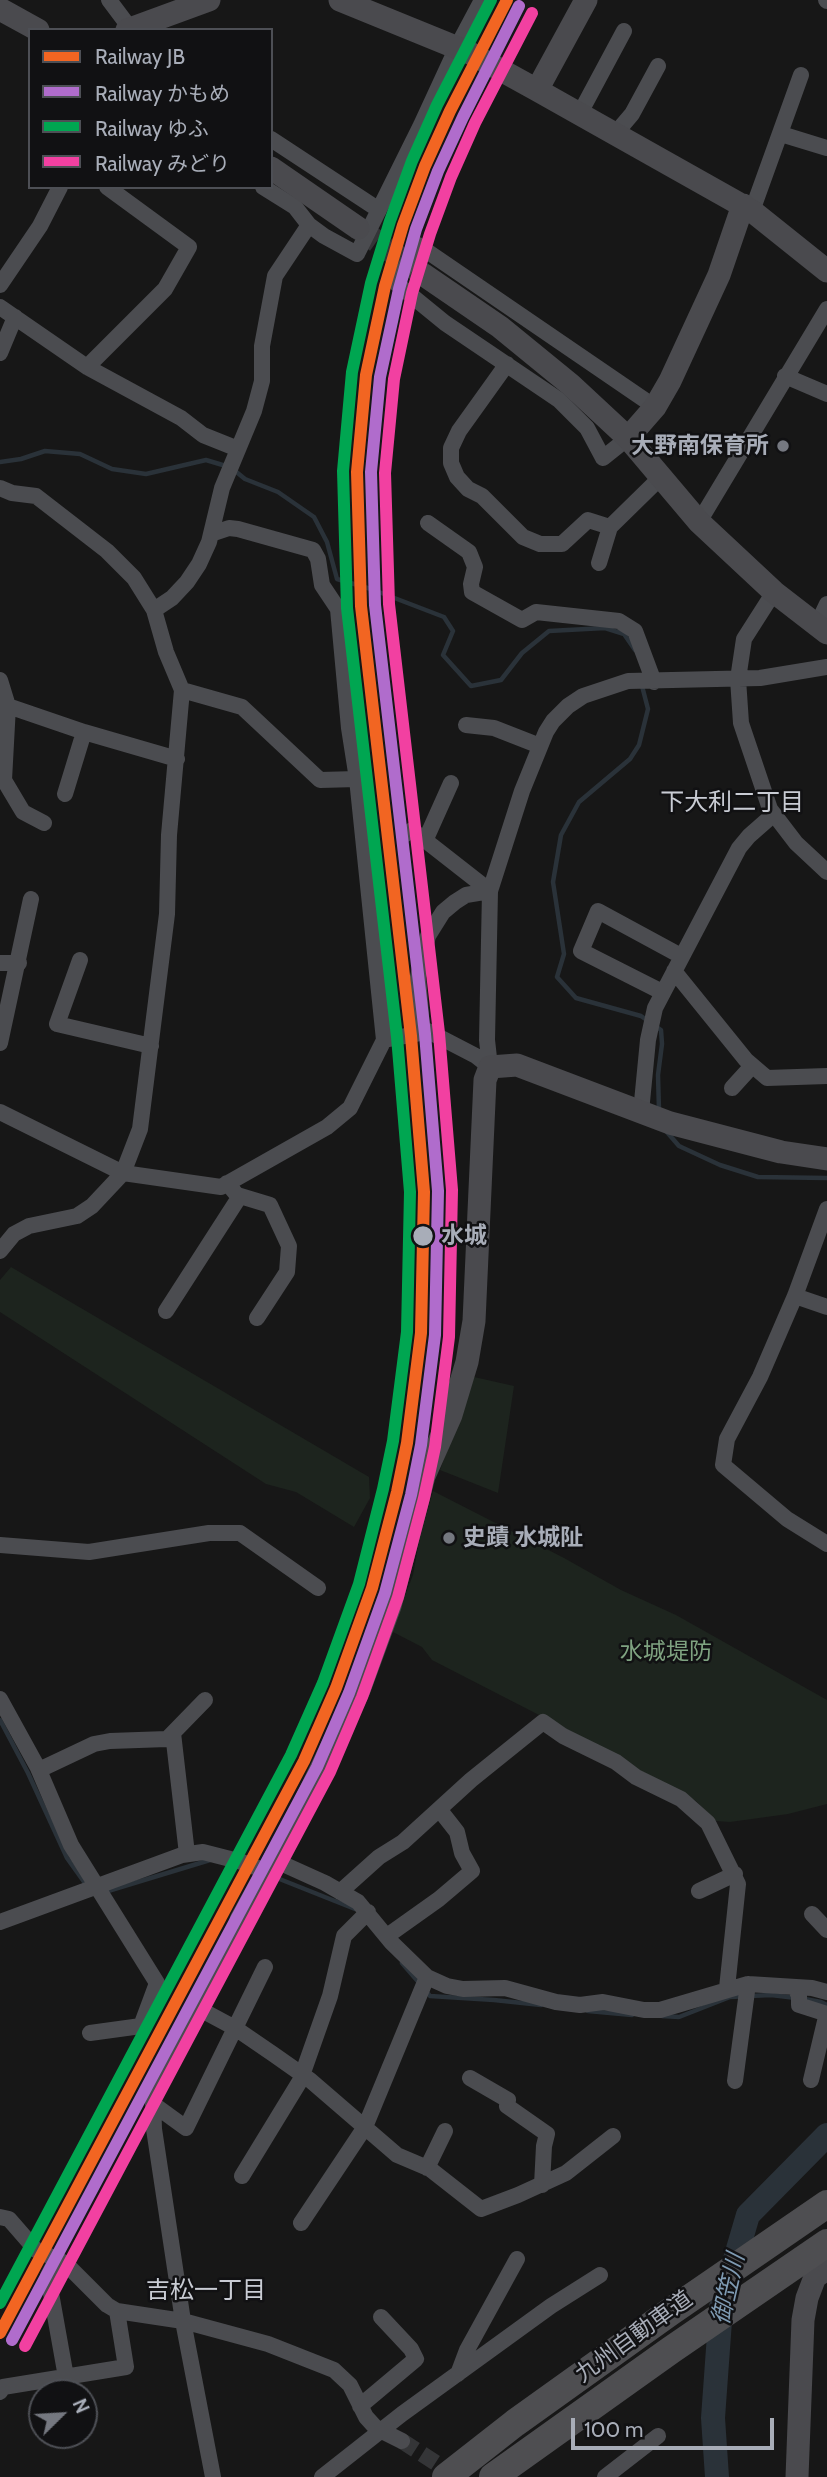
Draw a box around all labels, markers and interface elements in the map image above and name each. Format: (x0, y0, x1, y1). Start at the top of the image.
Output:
legend (28, 28, 273, 189)
text: Railway JB (95, 44, 185, 69)
text: Railway かもめ (95, 81, 230, 106)
text: Railway ゆふ (95, 116, 209, 141)
text: Railway みどり (95, 151, 230, 176)
place label: 大野南保育所 (631, 432, 769, 460)
marker: 大野南保育所 (775, 438, 791, 454)
district label: 下大利二丁目 (660, 789, 804, 817)
place label: 水城 (441, 1222, 487, 1250)
marker: 水城 (411, 1224, 435, 1248)
place label: 史蹟 水城阯 (463, 1524, 583, 1552)
marker: 史蹟 水城阯 (441, 1530, 457, 1546)
park label: 水城堤防 (620, 1638, 712, 1666)
water label: 御笠川 (707, 2251, 751, 2327)
district label: 吉松一丁目 (146, 2277, 266, 2305)
street label: 九州自動車道 (570, 2285, 698, 2389)
north arrow (28, 2379, 98, 2449)
text: N (68, 2395, 94, 2417)
scale bar (575, 2404, 778, 2448)
text: 100 m (584, 2417, 643, 2442)

